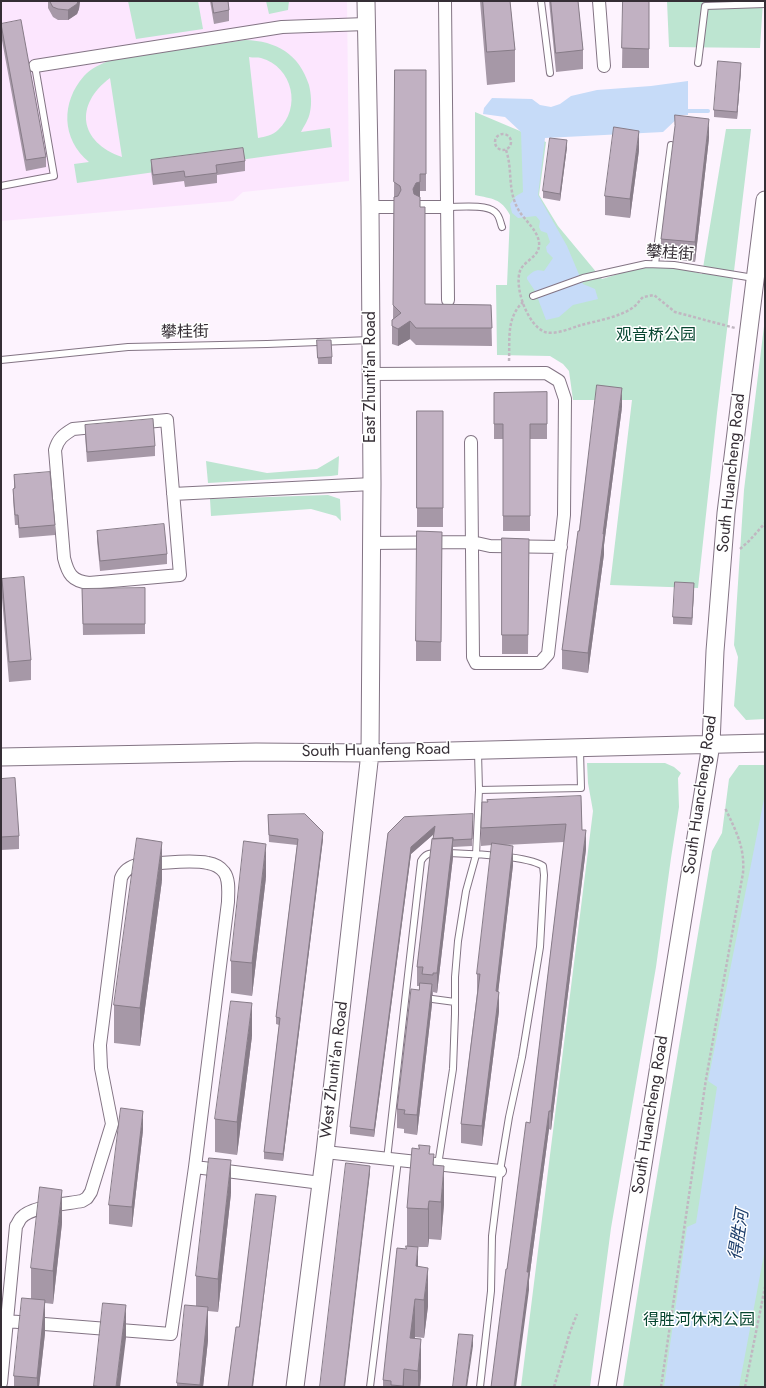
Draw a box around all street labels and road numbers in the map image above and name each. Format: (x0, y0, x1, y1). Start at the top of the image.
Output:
street label: 攀桂街 (645, 243, 695, 265)
street label: East Zhunti'an Road (361, 311, 381, 443)
street label: 攀桂街 (161, 323, 209, 343)
street label: South Huancheng Road (714, 392, 750, 554)
street label: South Huancheng Road (680, 714, 722, 876)
street label: South Huanfeng Road (302, 740, 450, 762)
street label: West Zhunti'an Road (317, 1000, 353, 1140)
street label: South Huancheng Road (629, 1034, 673, 1196)

